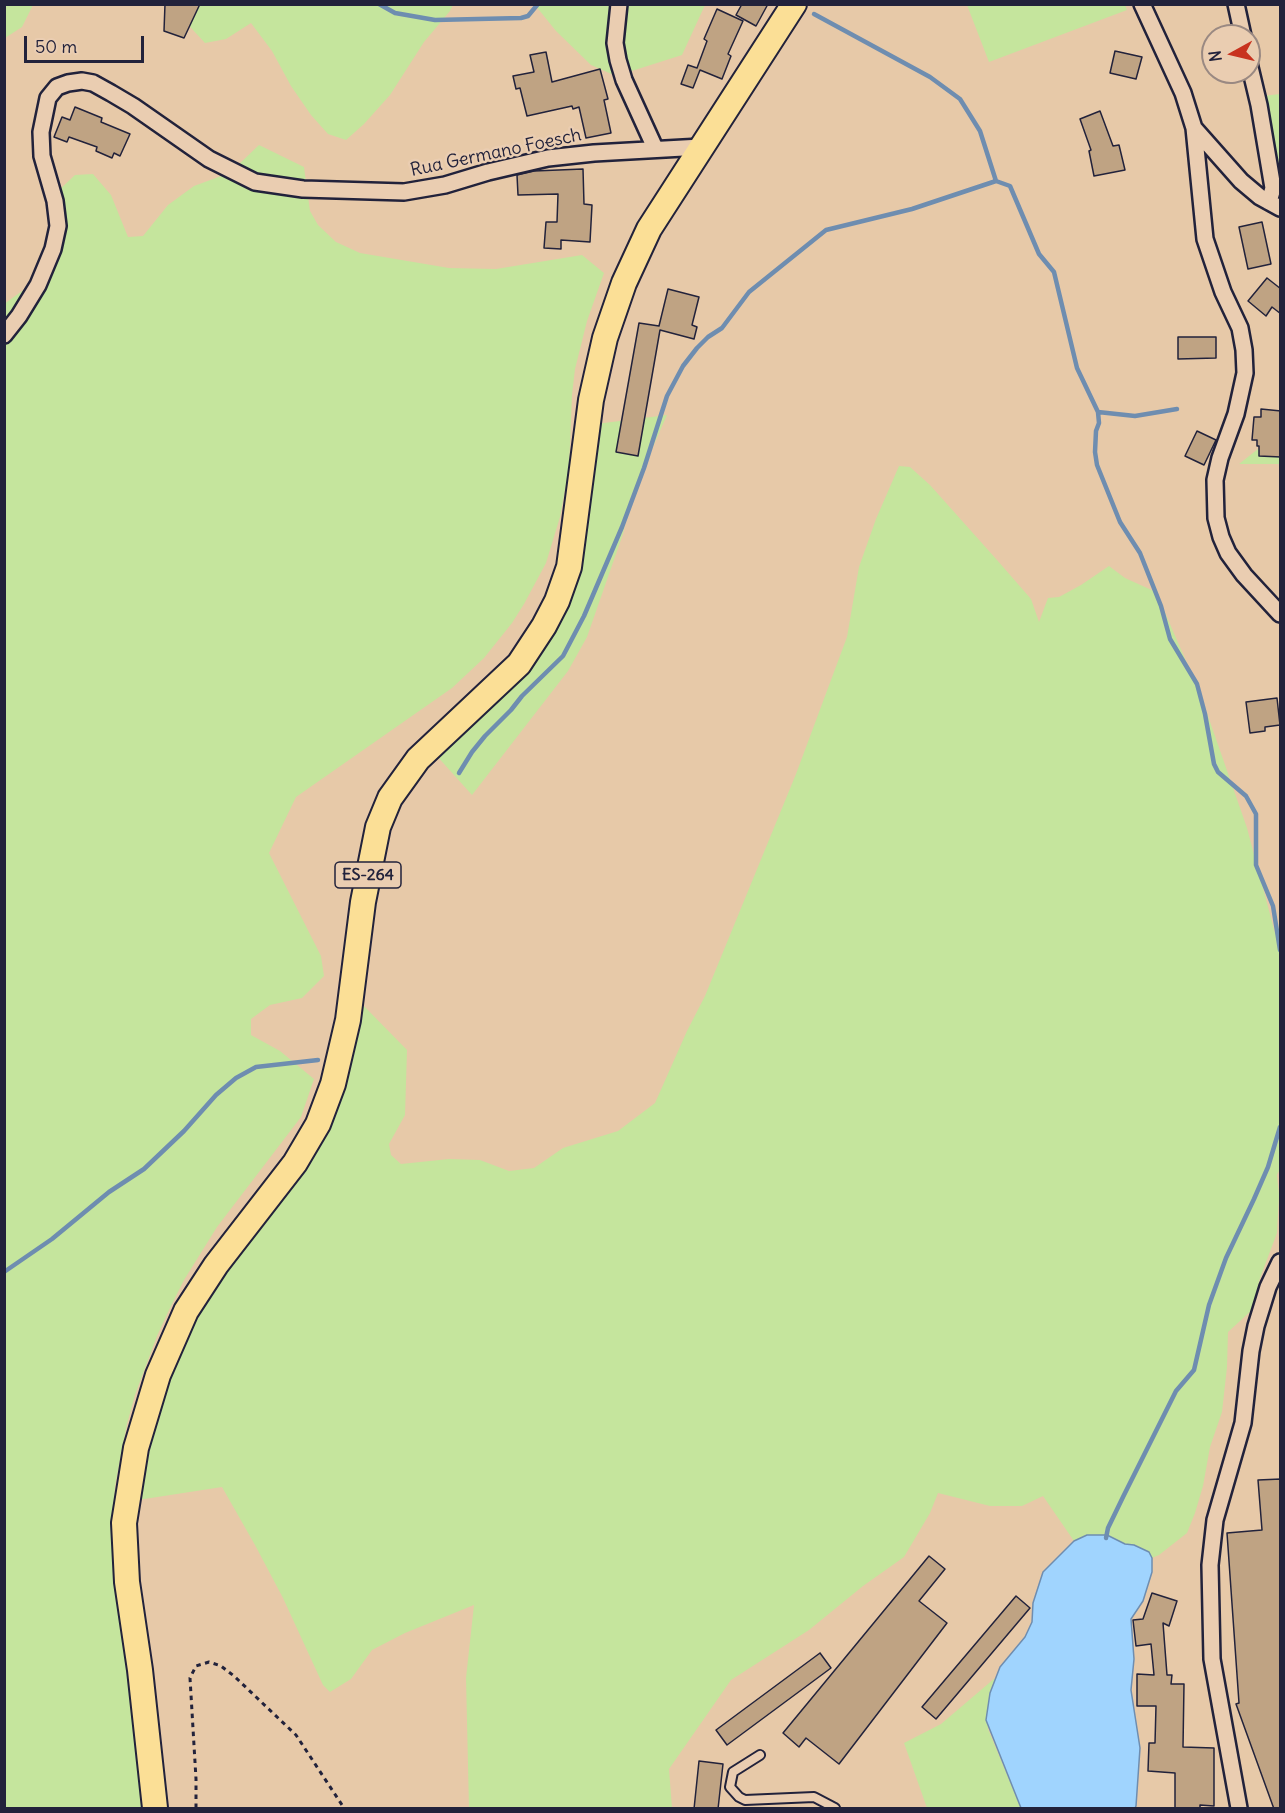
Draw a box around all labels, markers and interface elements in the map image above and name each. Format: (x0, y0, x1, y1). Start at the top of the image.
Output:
scale bar (27, 24, 147, 62)
north arrow (1201, 24, 1261, 84)
text: 50 m (35, 35, 77, 58)
text: N (1204, 49, 1226, 63)
street label: Rua Germano Foesch (409, 124, 583, 182)
road number: ES-264 (335, 862, 401, 888)

